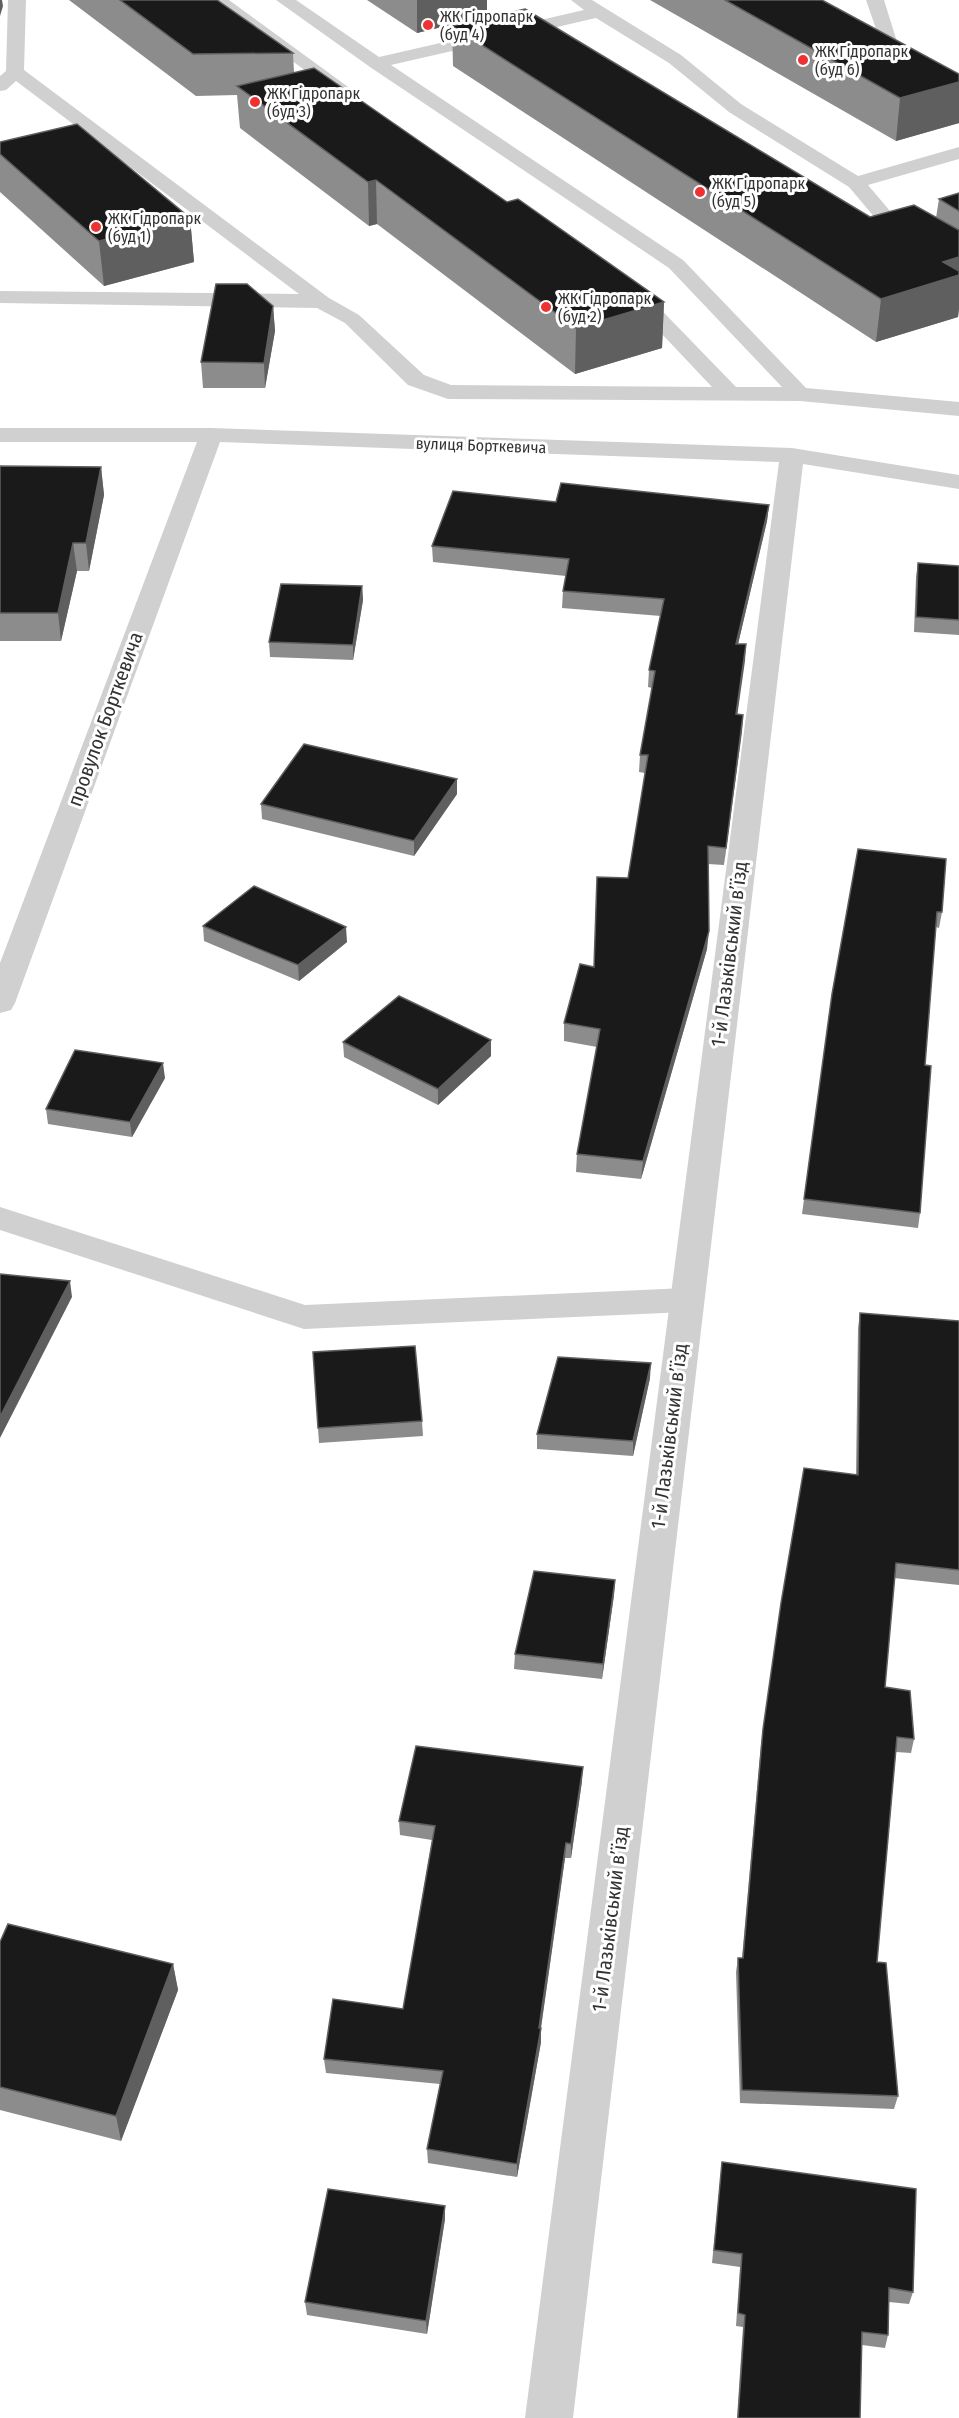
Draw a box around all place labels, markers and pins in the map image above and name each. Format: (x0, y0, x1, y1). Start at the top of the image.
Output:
place label: ЖК Гідропарк (буд 4) (440, 7, 533, 44)
marker: ЖК Гідропарк (буд 4) (421, 18, 435, 32)
place label: ЖК Гідропарк (буд 6) (815, 42, 908, 79)
marker: ЖК Гідропарк (буд 6) (796, 53, 810, 67)
place label: ЖК Гідропарк (буд 3) (267, 84, 360, 121)
marker: ЖК Гідропарк (буд 3) (248, 95, 262, 109)
place label: ЖК Гідропарк (буд 5) (712, 174, 805, 211)
marker: ЖК Гідропарк (буд 5) (693, 185, 707, 199)
place label: ЖК Гідропарк (буд 1) (108, 209, 201, 246)
marker: ЖК Гідропарк (буд 1) (89, 220, 103, 234)
place label: ЖК Гідропарк (буд 2) (558, 289, 651, 326)
marker: ЖК Гідропарк (буд 2) (539, 300, 553, 314)

